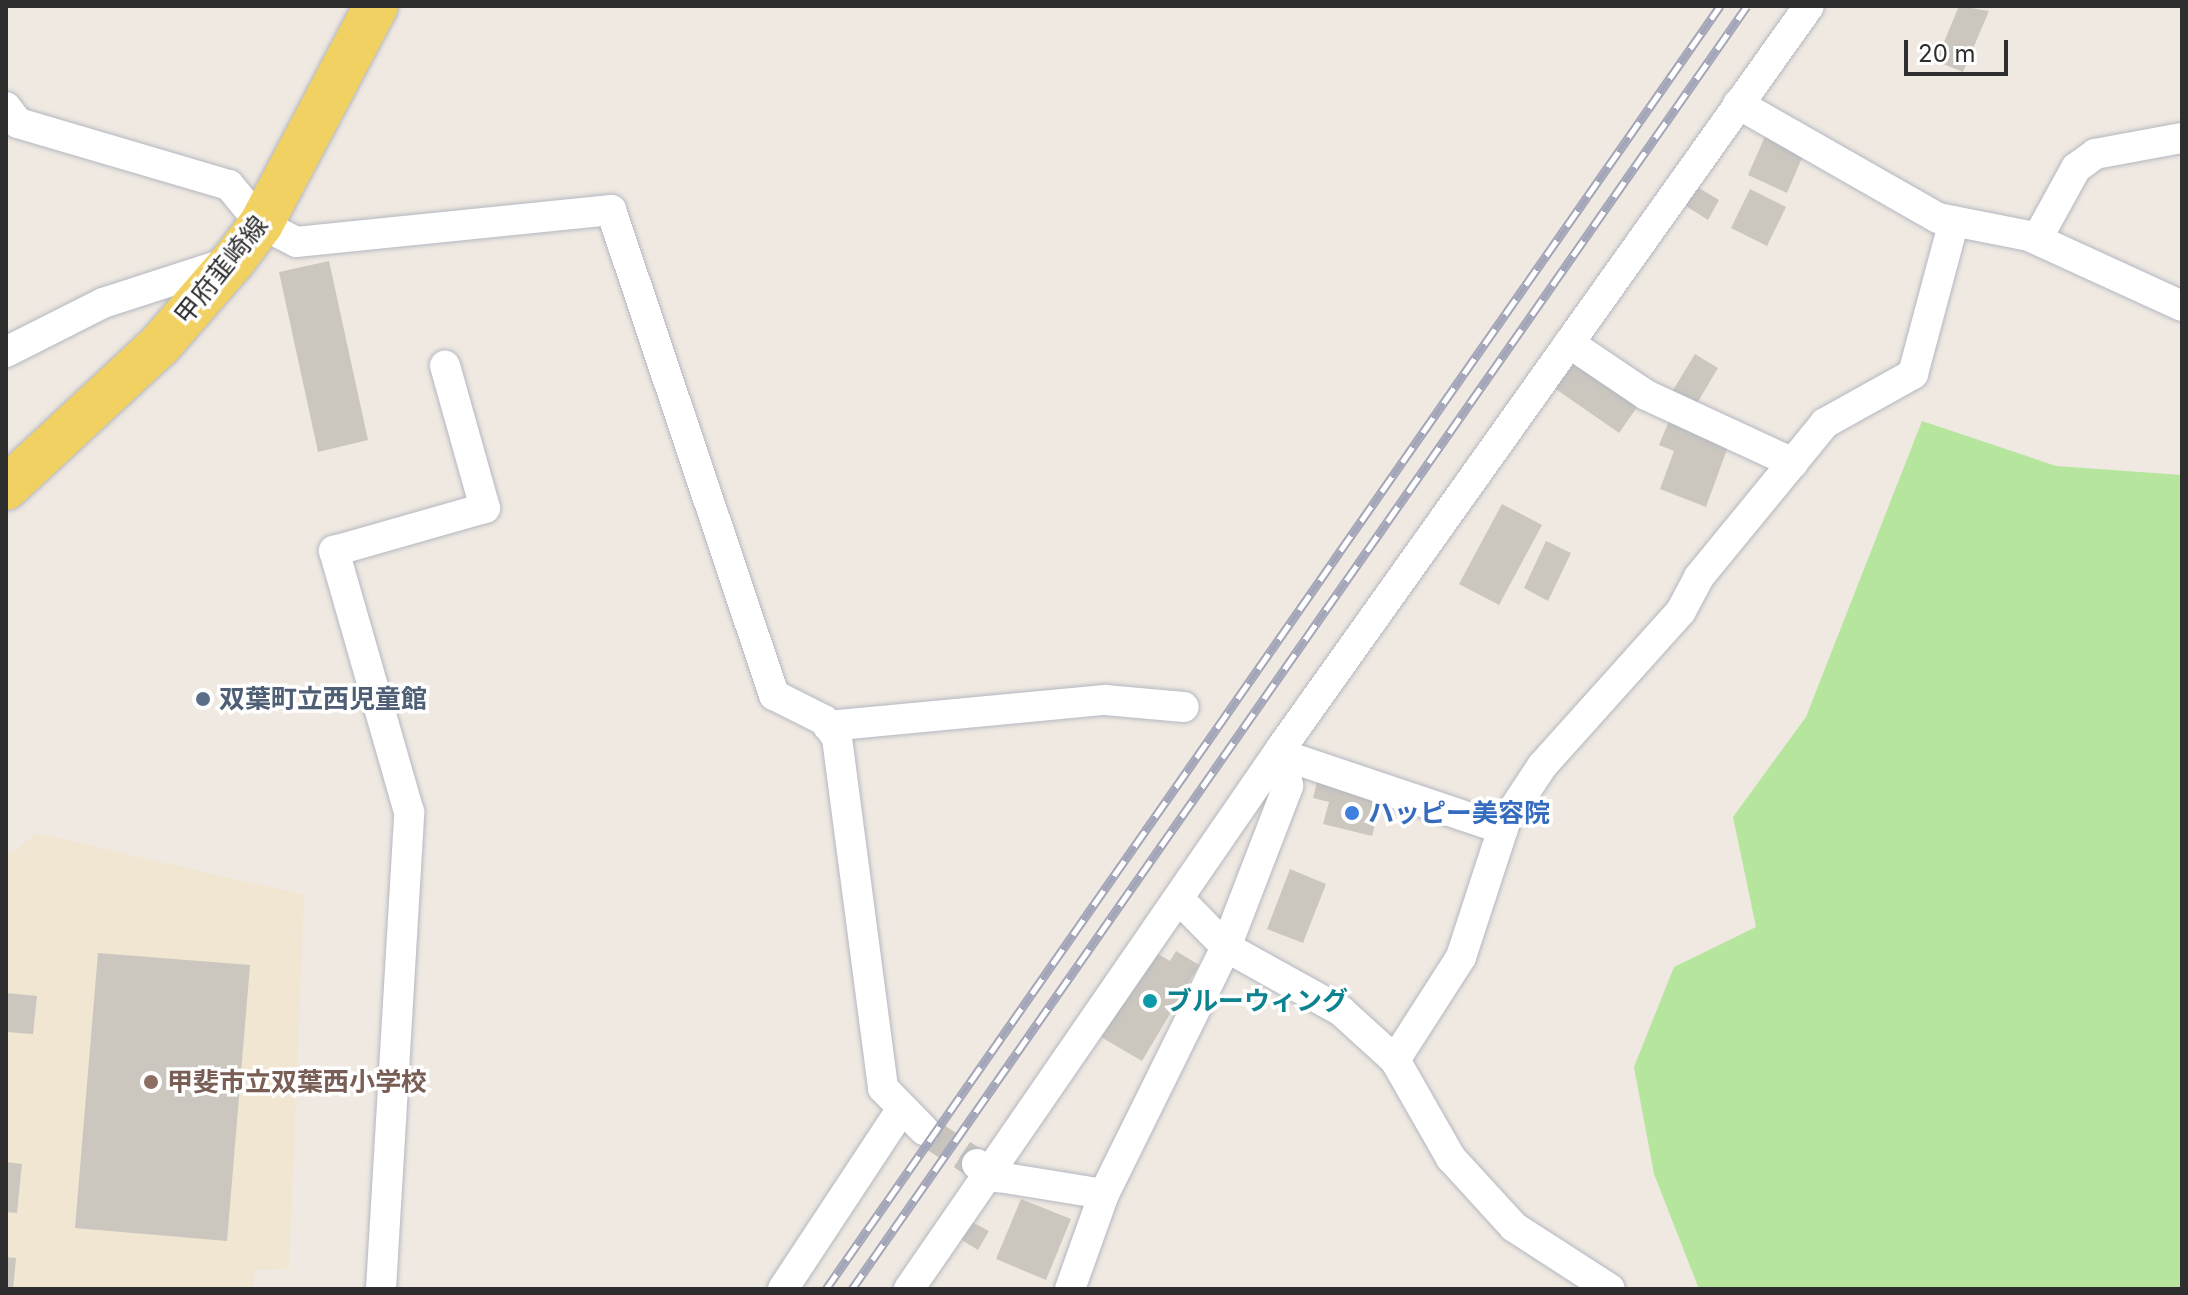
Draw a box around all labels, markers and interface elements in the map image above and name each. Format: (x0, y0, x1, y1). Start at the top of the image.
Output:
scale bar (1908, 24, 2012, 74)
text: 20 m (1918, 39, 1976, 68)
street label: 甲府韮崎線 (168, 210, 274, 330)
place label: 双葉町立西児童館 (219, 683, 427, 715)
marker: 双葉町立西児童館 (194, 690, 212, 708)
place label: ハッピー美容院 (1368, 797, 1550, 829)
marker: ハッピー美容院 (1343, 804, 1361, 822)
place label: ブルーウィング (1166, 985, 1348, 1017)
marker: ブルーウィング (1141, 992, 1159, 1010)
place label: 甲斐市立双葉西小学校 (167, 1066, 427, 1098)
marker: 甲斐市立双葉西小学校 (142, 1073, 160, 1091)

